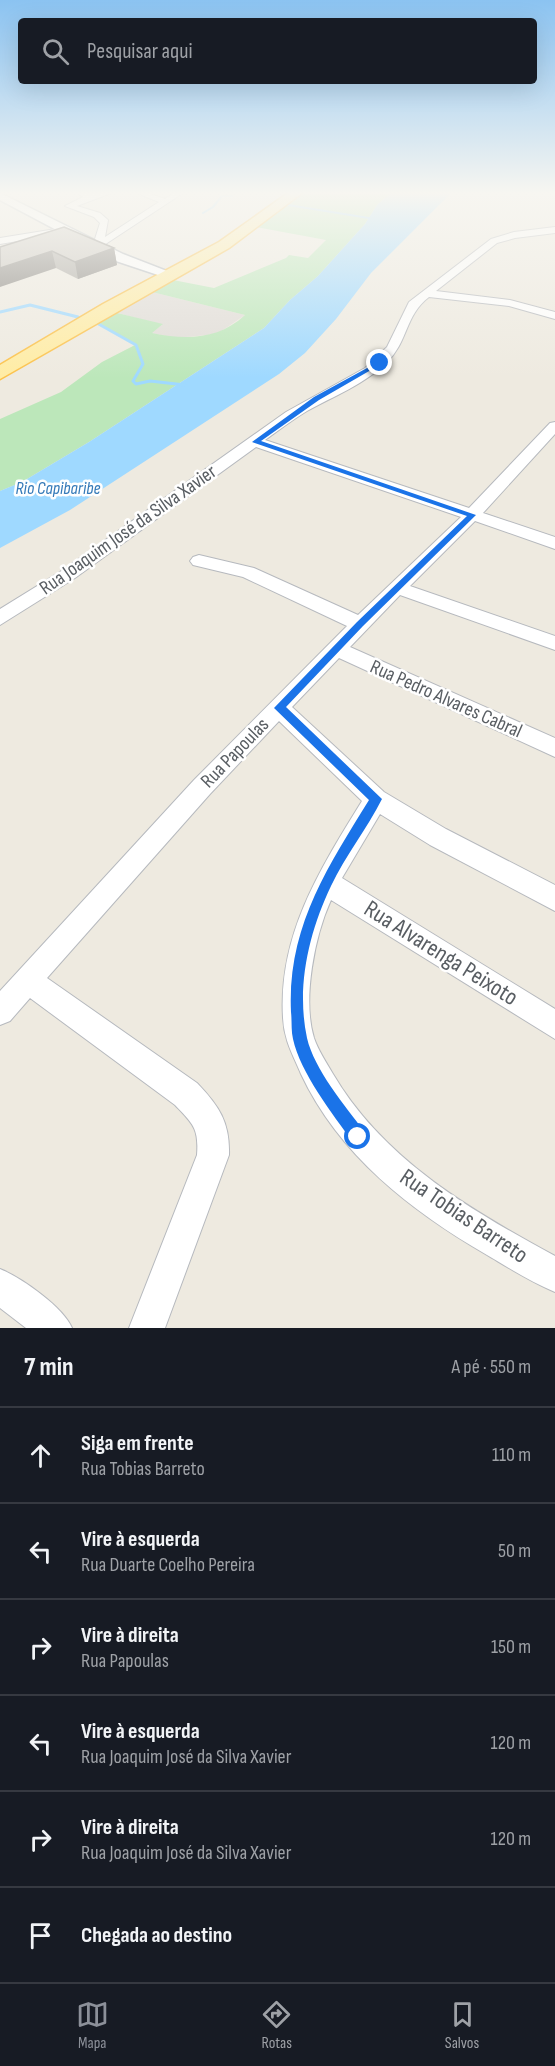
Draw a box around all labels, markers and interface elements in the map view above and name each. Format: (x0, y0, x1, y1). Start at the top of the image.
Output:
search box (18, 18, 537, 84)
icon: search (39, 35, 72, 68)
text: Pesquisar aqui (87, 38, 192, 65)
route end (366, 349, 392, 375)
street label: Rua Joaquim José da Silva Xavier (35, 460, 221, 600)
water label: Rio Capibaribe (15, 478, 101, 499)
street label: Rua Pedro Alvares Cabral (366, 655, 526, 743)
street label: Rua Papoulas (196, 713, 274, 793)
street label: Rua Alvarenga Peixoto (359, 894, 523, 1012)
route start (344, 1123, 370, 1149)
street label: Rua Tobias Barreto (394, 1162, 534, 1270)
text: 7 min (24, 1352, 73, 1383)
text: A pé · 550 m (452, 1355, 531, 1379)
text: Siga em frente (81, 1430, 194, 1457)
icon: ahead (24, 1439, 57, 1472)
text: 110 m (492, 1443, 531, 1467)
text: Rua Tobias Barreto (81, 1457, 205, 1481)
text: Vire à esquerda (81, 1526, 200, 1553)
icon: left (24, 1535, 57, 1568)
text: 50 m (498, 1539, 531, 1563)
text: Rua Duarte Coelho Pereira (81, 1553, 255, 1577)
text: Vire à direita (81, 1622, 179, 1649)
icon: right (24, 1631, 57, 1664)
text: 150 m (491, 1635, 531, 1659)
text: Rua Papoulas (81, 1649, 169, 1673)
text: Vire à esquerda (81, 1718, 200, 1745)
icon: left (24, 1727, 57, 1760)
text: 120 m (491, 1731, 531, 1755)
text: Rua Joaquim José da Silva Xavier (81, 1745, 291, 1769)
text: Vire à direita (81, 1814, 179, 1841)
icon: right (24, 1823, 57, 1856)
text: 120 m (491, 1827, 531, 1851)
text: Rua Joaquim José da Silva Xavier (81, 1841, 291, 1865)
icon: arrive (24, 1919, 57, 1952)
text: Chegada ao destino (81, 1922, 232, 1949)
tab: Mapa (76, 1998, 109, 2053)
tab: Rotas (260, 1998, 293, 2053)
tab: Salvos (445, 1998, 479, 2053)

